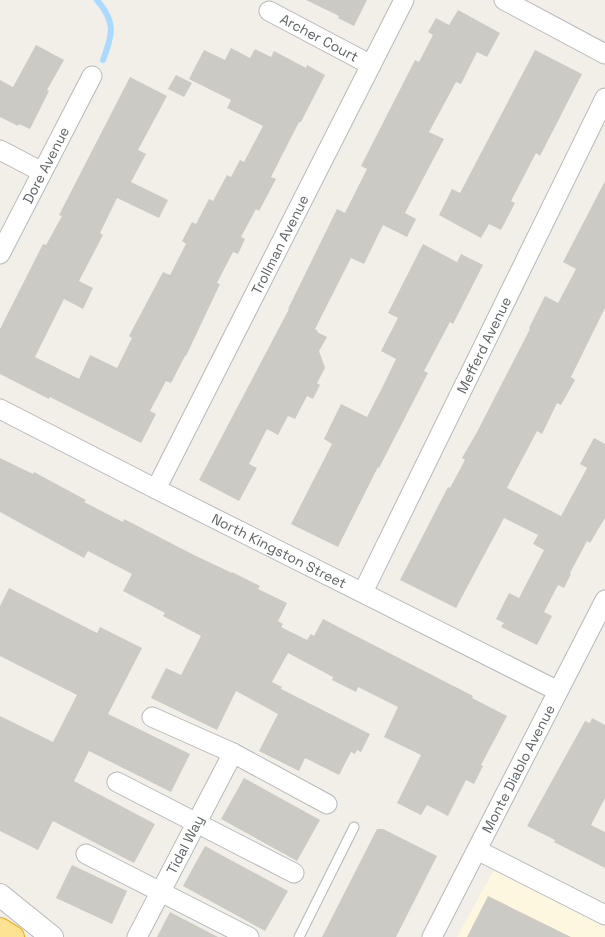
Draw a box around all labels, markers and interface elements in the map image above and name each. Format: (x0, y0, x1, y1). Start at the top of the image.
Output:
street label: Archer Court (277, 10, 362, 66)
street label: Dore Avenue (19, 124, 73, 207)
street label: Trollman Avenue (247, 192, 313, 297)
street label: Mefferd Avenue (453, 294, 515, 396)
street label: North Kingston Street (209, 509, 349, 592)
street label: Monte Diablo Avenue (478, 702, 559, 836)
street label: Tidal Way (162, 812, 208, 877)

